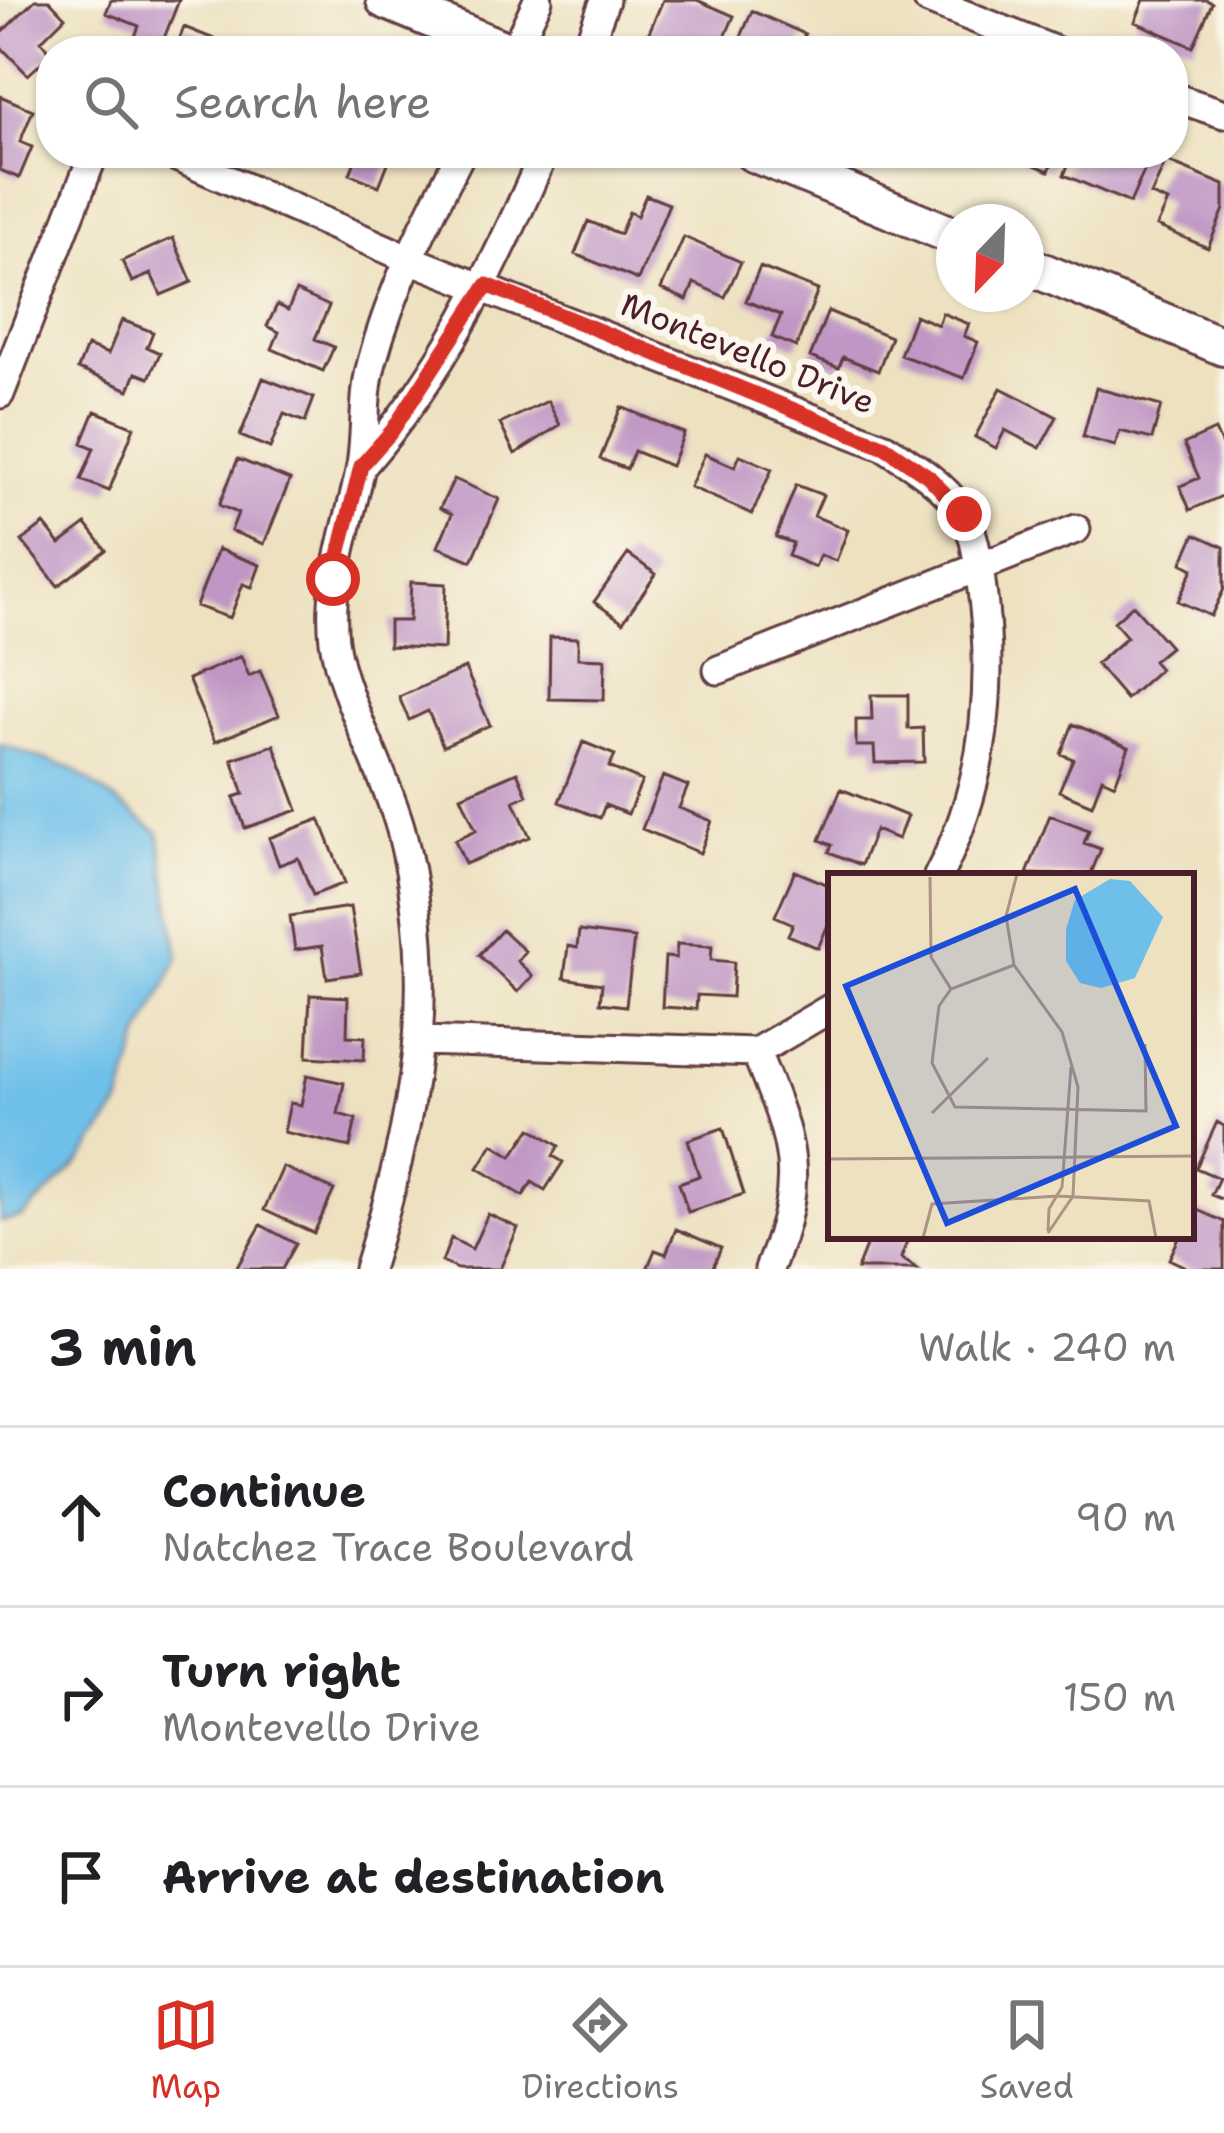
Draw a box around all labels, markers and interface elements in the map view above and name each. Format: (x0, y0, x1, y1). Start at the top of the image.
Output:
search box (36, 36, 1188, 168)
icon: search (78, 69, 144, 135)
text: Search here (174, 72, 431, 132)
north arrow (936, 204, 1044, 312)
street label: Montevello Drive (614, 282, 882, 424)
route end (937, 487, 991, 541)
route start (306, 552, 360, 606)
inset map (828, 873, 1194, 1239)
text: 3 min (48, 1313, 197, 1381)
text: Walk · 240 m (918, 1321, 1176, 1373)
text: Continue (162, 1461, 366, 1521)
icon: ahead (48, 1484, 114, 1550)
text: 90 m (1075, 1491, 1176, 1543)
text: Natchez Trace Boulevard (162, 1521, 634, 1573)
text: Turn right (162, 1641, 401, 1701)
icon: right (48, 1664, 114, 1730)
text: 150 m (1063, 1671, 1176, 1723)
text: Montevello Drive (162, 1701, 481, 1753)
icon: arrive (48, 1844, 114, 1910)
text: Arrive at destination (162, 1847, 665, 1907)
tab: Map (150, 1992, 221, 2109)
tab: Directions (522, 1992, 679, 2109)
tab: Saved (980, 1992, 1074, 2109)

